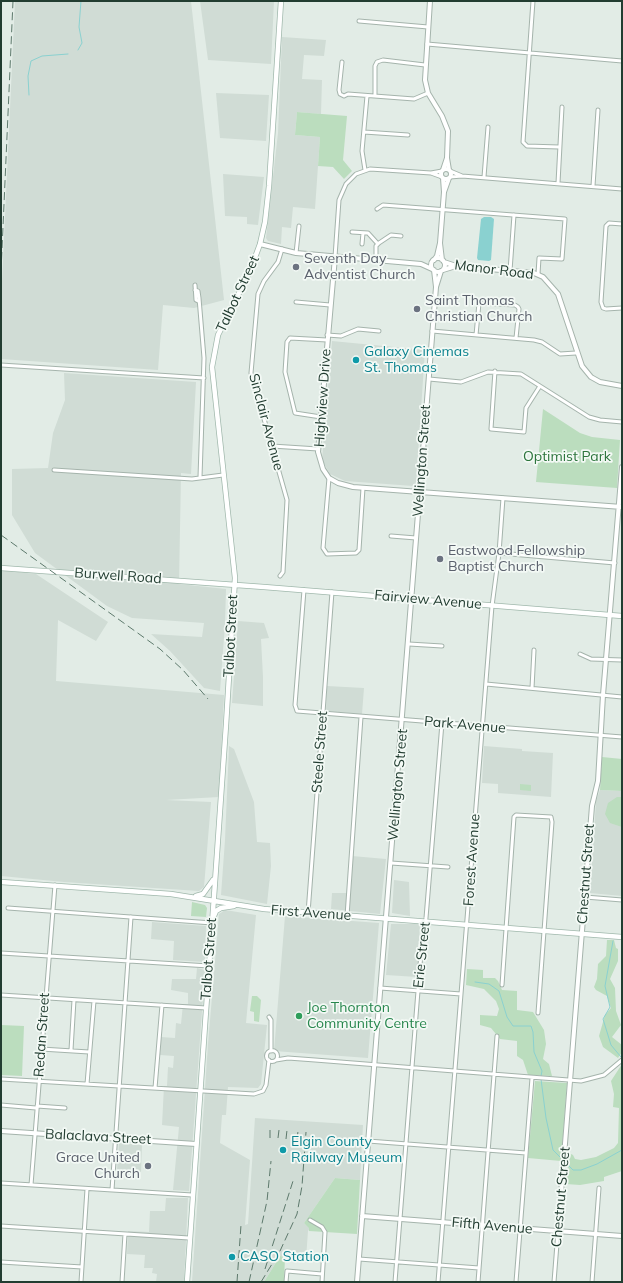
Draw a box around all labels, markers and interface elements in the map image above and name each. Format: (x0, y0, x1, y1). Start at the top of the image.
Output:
place label: Seventh Day Adventist Church (304, 251, 415, 284)
street label: Talbot Street (213, 253, 263, 335)
street label: Manor Road (453, 257, 535, 283)
marker: Seventh Day Adventist Church (291, 262, 301, 272)
place label: Saint Thomas Christian Church (425, 293, 533, 326)
marker: Saint Thomas Christian Church (412, 304, 422, 314)
place label: Galaxy Cinemas St. Thomas (364, 344, 469, 376)
street label: Highview Drive (311, 348, 335, 448)
marker: Galaxy Cinemas St. Thomas (351, 355, 361, 365)
street label: Sinclair Avenue (245, 372, 287, 472)
street label: Wellington Street (410, 404, 434, 518)
park label: Optimist Park (523, 449, 611, 465)
place label: Eastwood Fellowship Baptist Church (448, 543, 585, 576)
marker: Eastwood Fellowship Baptist Church (435, 554, 445, 564)
street label: Burwell Road (74, 565, 162, 587)
street label: Fairview Avenue (374, 587, 482, 613)
street label: Talbot Street (220, 594, 242, 678)
street label: Steele Street (309, 710, 331, 794)
street label: Park Avenue (423, 713, 507, 737)
street label: Wellington Street (385, 728, 411, 842)
street label: Forest Avenue (460, 813, 484, 907)
street label: Chestnut Street (574, 823, 598, 925)
street label: First Avenue (270, 902, 352, 924)
street label: Talbot Street (198, 917, 220, 1001)
street label: Erie Street (410, 921, 434, 989)
street label: Redan Street (31, 992, 53, 1078)
place label: Joe Thornton Community Centre (307, 1000, 427, 1032)
marker: Joe Thornton Community Centre (294, 1011, 304, 1021)
street label: Balaclava Street (44, 1126, 152, 1148)
place label: Elgin County Railway Museum (291, 1134, 402, 1166)
marker: Elgin County Railway Museum (278, 1145, 288, 1155)
street label: Chestnut Street (548, 1146, 574, 1248)
place label: Grace United Church (56, 1150, 140, 1182)
marker: Grace United Church (143, 1161, 153, 1171)
street label: Fifth Avenue (451, 1214, 533, 1238)
place label: CASO Station (240, 1249, 329, 1265)
marker: CASO Station (227, 1252, 237, 1262)

